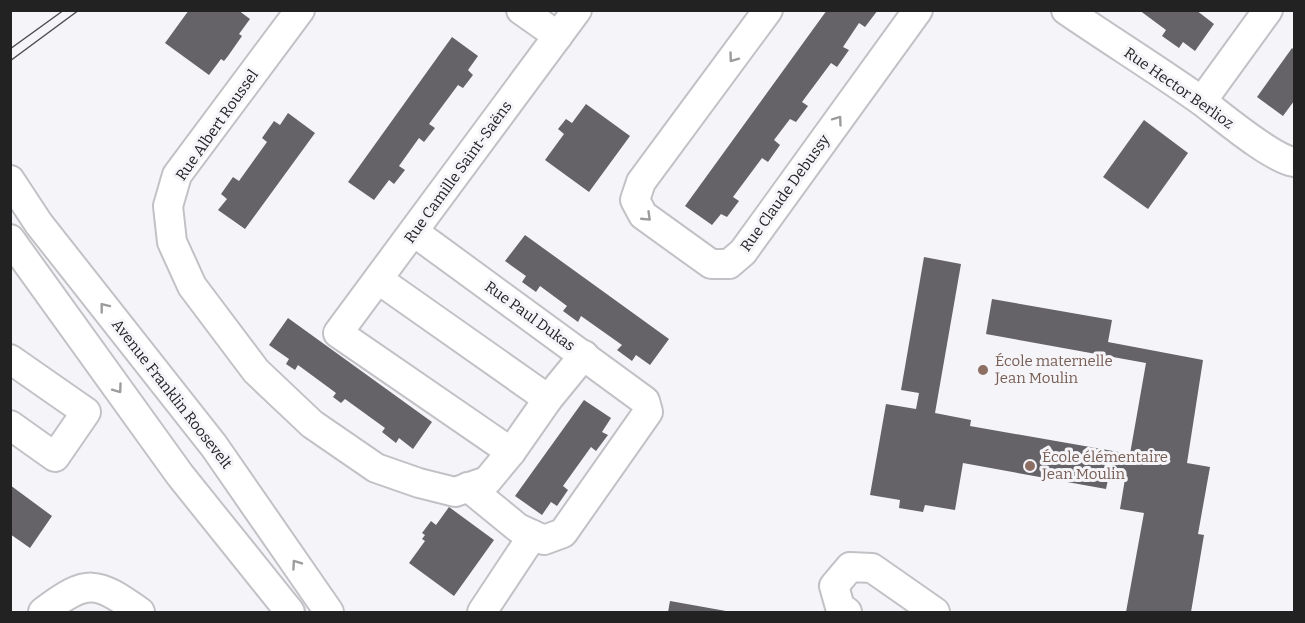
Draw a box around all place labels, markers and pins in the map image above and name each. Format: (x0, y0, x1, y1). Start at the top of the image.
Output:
place label: École maternelle Jean Moulin (994, 352, 1113, 387)
marker: École maternelle Jean Moulin (976, 363, 990, 377)
place label: École élémentaire Jean Moulin (1041, 448, 1168, 483)
marker: École élémentaire Jean Moulin (1023, 459, 1037, 473)

